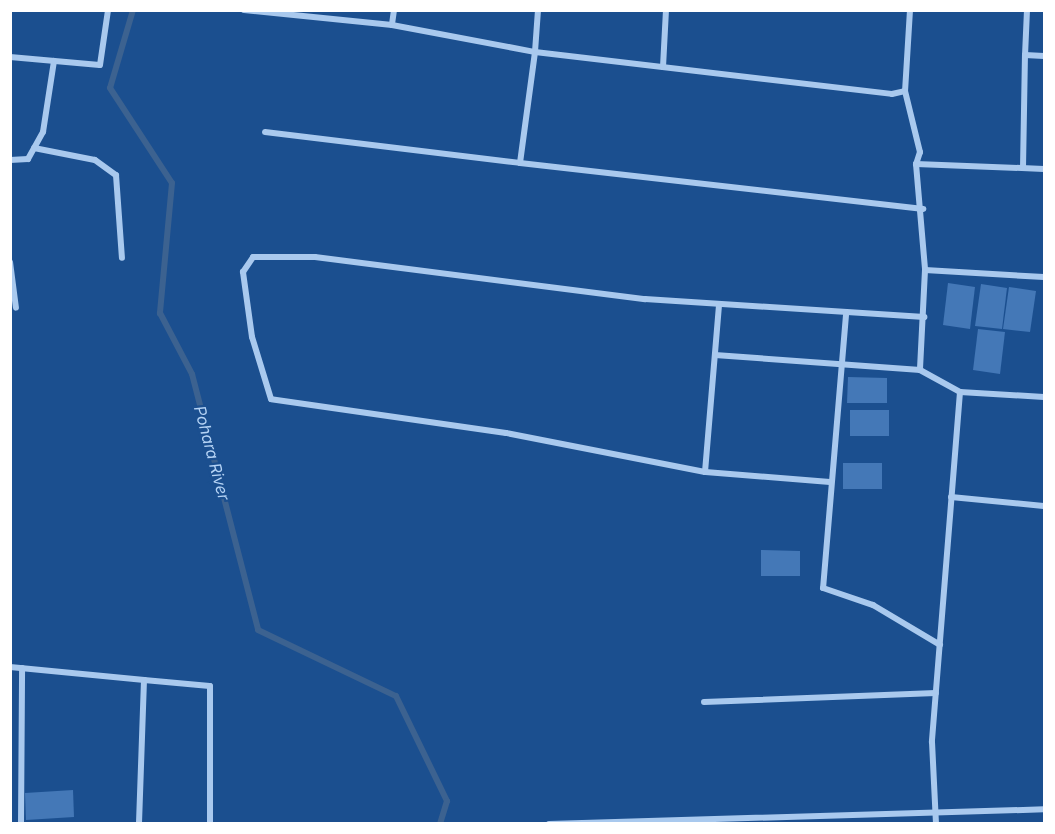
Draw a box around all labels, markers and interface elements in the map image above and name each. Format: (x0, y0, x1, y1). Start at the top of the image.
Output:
water label: Pohara River (190, 404, 234, 502)

